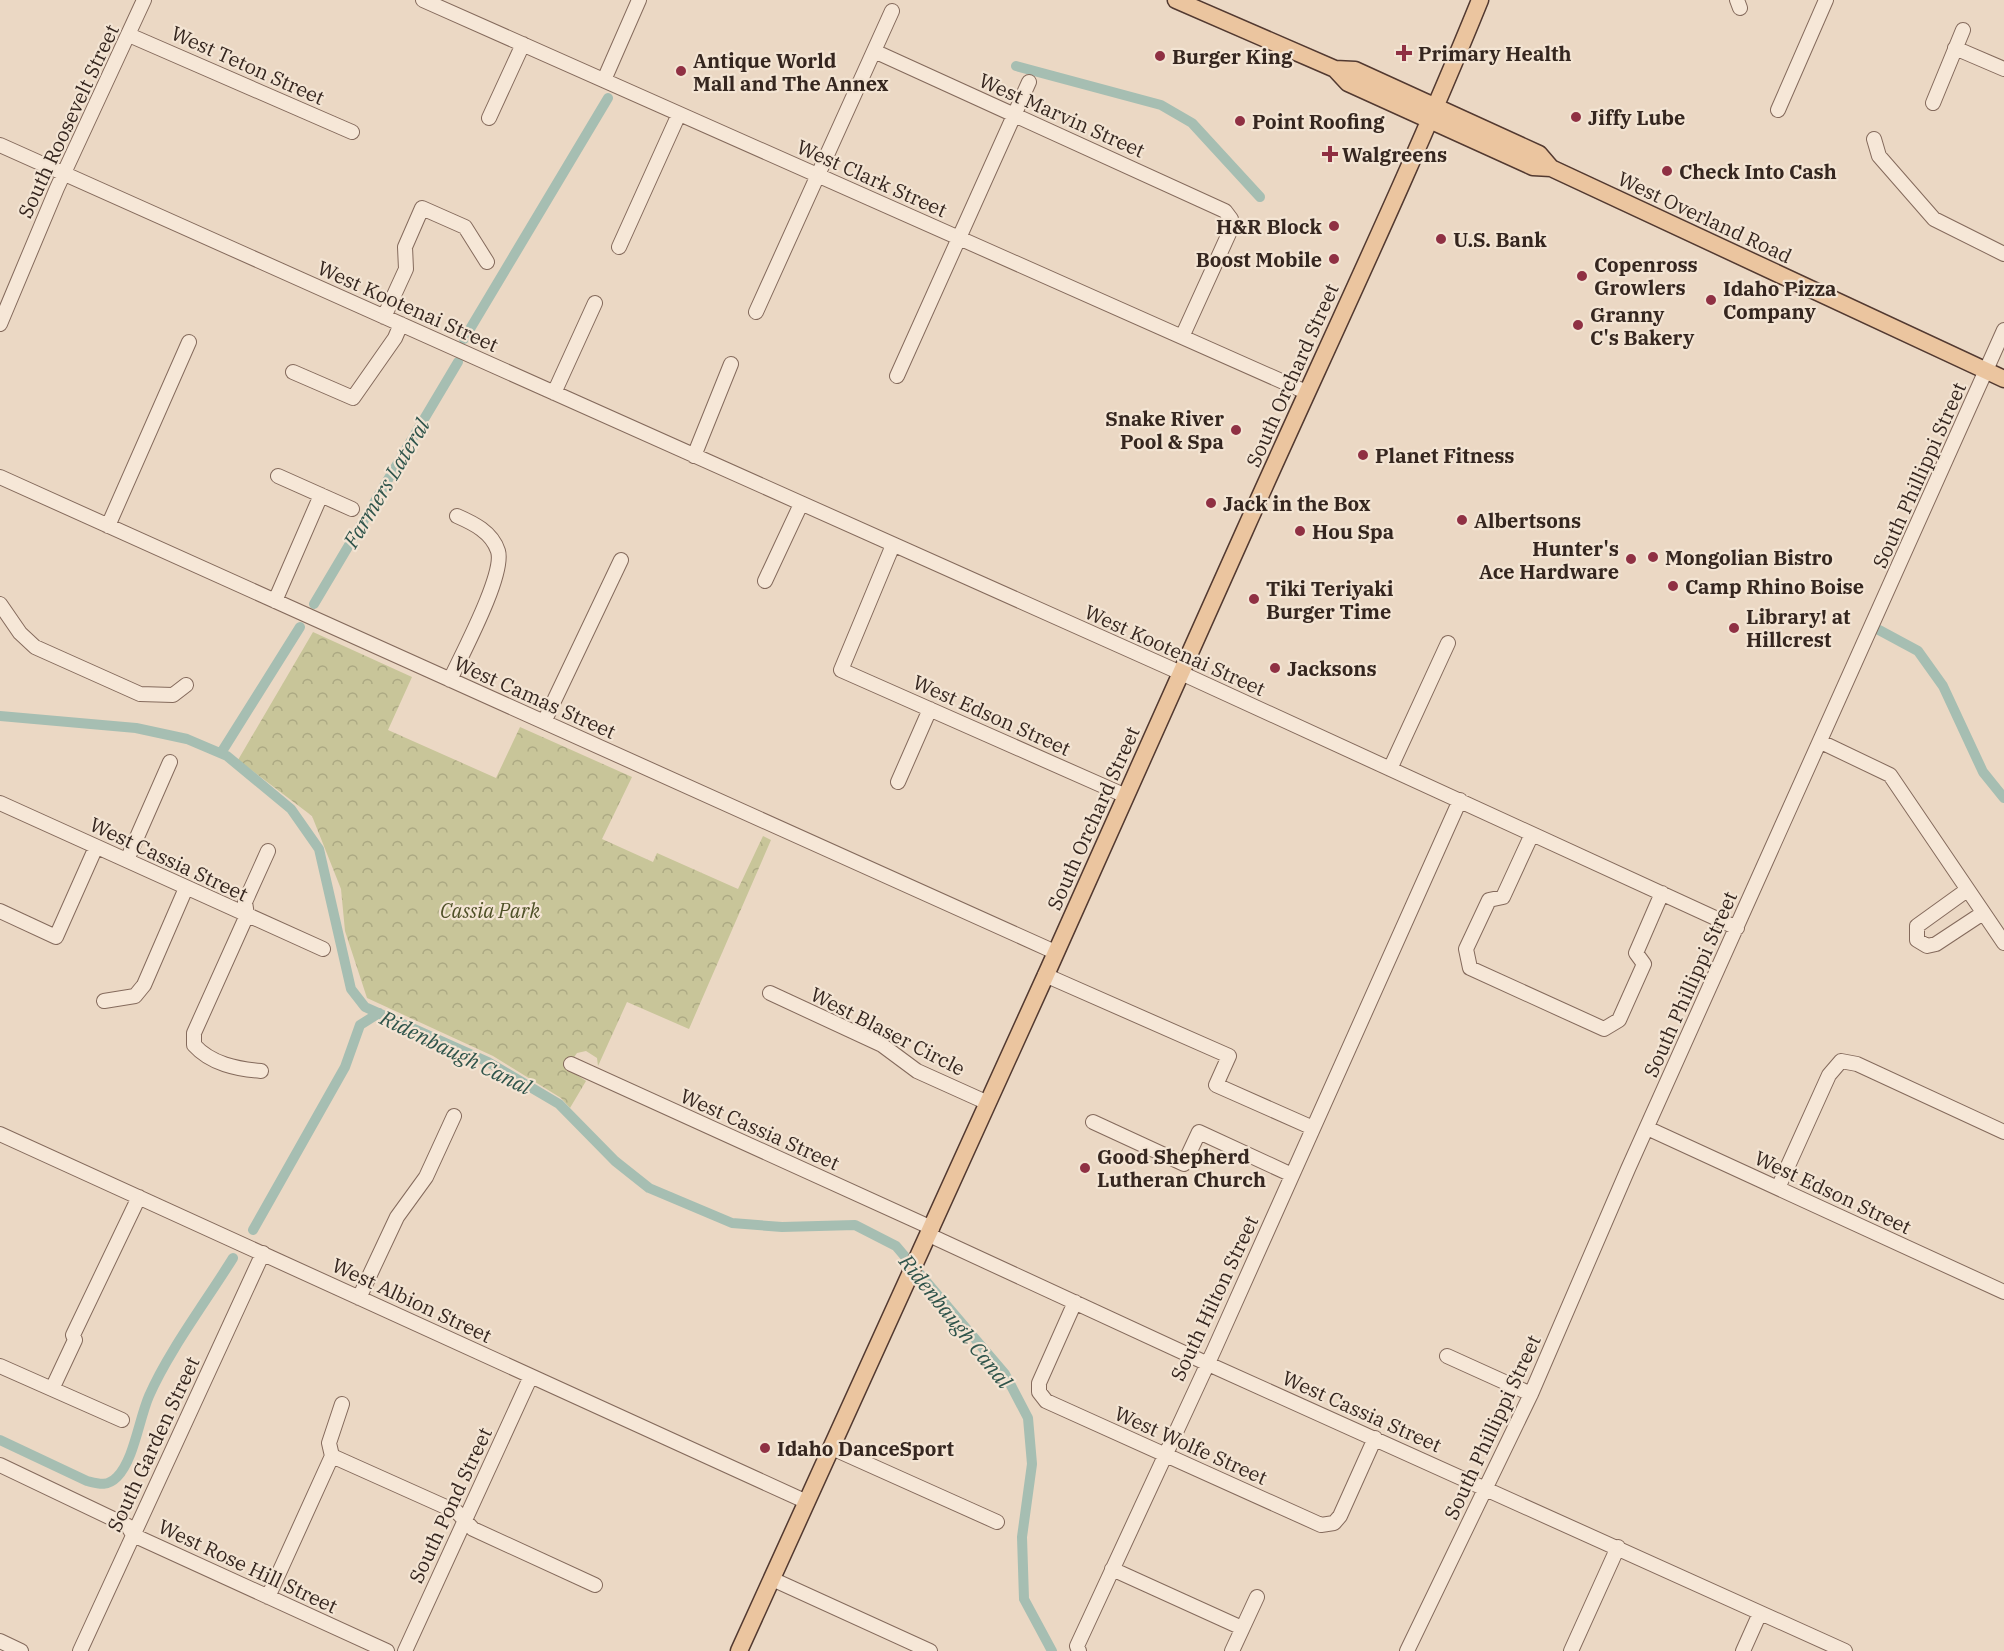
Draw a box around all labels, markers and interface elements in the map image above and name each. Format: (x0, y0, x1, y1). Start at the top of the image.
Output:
street label: West Teton Street (167, 19, 329, 111)
street label: South Roosevelt Street (11, 20, 125, 222)
place label: Primary Health (1418, 40, 1572, 67)
place label: Burger King (1172, 43, 1293, 70)
marker: Primary Health (1395, 44, 1413, 62)
place label: Antique World Mall and The Annex (693, 47, 889, 97)
marker: Burger King (1153, 49, 1167, 63)
marker: Antique World Mall and The Annex (674, 64, 688, 78)
street label: West Marvin Street (975, 66, 1149, 164)
place label: Jiffy Lube (1588, 104, 1685, 131)
place label: Point Roofing (1252, 108, 1385, 135)
marker: Jiffy Lube (1569, 110, 1583, 124)
marker: Point Roofing (1233, 114, 1247, 128)
street label: West Clark Street (793, 133, 951, 223)
place label: Walgreens (1342, 141, 1447, 168)
marker: Walgreens (1323, 147, 1337, 161)
place label: Check Into Cash (1679, 158, 1837, 185)
marker: Check Into Cash (1660, 164, 1674, 178)
street label: West Overland Road (1614, 165, 1796, 269)
place label: H&R Block (1216, 213, 1323, 240)
marker: H&R Block (1327, 219, 1341, 233)
place label: U.S. Bank (1453, 226, 1547, 253)
marker: U.S. Bank (1434, 232, 1448, 246)
place label: Boost Mobile (1196, 246, 1322, 273)
place label: Copenross Growlers (1594, 251, 1698, 301)
marker: Boost Mobile (1327, 252, 1341, 266)
street label: West Kootenai Street (313, 254, 503, 358)
marker: Copenross Growlers (1575, 269, 1589, 283)
place label: Idaho Pizza Company (1723, 275, 1836, 325)
street label: South Orchard Street (1239, 279, 1345, 471)
marker: Idaho Pizza Company (1704, 293, 1718, 307)
place label: Granny C's Bakery (1590, 301, 1695, 351)
marker: Granny C's Bakery (1571, 318, 1585, 332)
street label: South Phillippi Street (1866, 378, 1972, 572)
place label: Snake River Pool & Spa (1105, 405, 1224, 455)
water label: Farmers Lateral (336, 412, 436, 553)
marker: Snake River Pool & Spa (1229, 423, 1243, 437)
place label: Planet Fitness (1375, 442, 1514, 469)
marker: Planet Fitness (1356, 448, 1370, 462)
place label: Jack in the Box (1223, 490, 1371, 517)
marker: Jack in the Box (1204, 496, 1218, 510)
place label: Albertsons (1474, 507, 1581, 534)
marker: Albertsons (1455, 513, 1469, 527)
place label: Hou Spa (1312, 518, 1394, 545)
marker: Hou Spa (1293, 524, 1307, 538)
place label: Hunter's Ace Hardware (1479, 535, 1619, 585)
place label: Mongolian Bistro (1665, 544, 1833, 571)
marker: Mongolian Bistro (1646, 550, 1660, 564)
marker: Hunter's Ace Hardware (1624, 552, 1638, 566)
place label: Camp Rhino Boise (1685, 573, 1864, 600)
place label: Tiki Teriyaki Burger Time (1266, 575, 1394, 625)
marker: Camp Rhino Boise (1666, 579, 1680, 593)
marker: Tiki Teriyaki Burger Time (1247, 592, 1261, 606)
street label: West Kootenai Street (1080, 598, 1270, 702)
place label: Library! at Hillcrest (1746, 603, 1851, 653)
marker: Library! at Hillcrest (1727, 621, 1741, 635)
street label: West Camas Street (450, 649, 620, 745)
place label: Jacksons (1287, 655, 1377, 682)
marker: Jacksons (1268, 661, 1282, 675)
street label: West Edson Street (909, 668, 1075, 762)
street label: South Orchard Street (1040, 722, 1146, 914)
street label: West Cassia Street (86, 810, 252, 908)
street label: South Phillippi Street (1637, 887, 1743, 1081)
park label: Cassia Park (440, 897, 540, 924)
street label: West Blaser Circle (806, 980, 970, 1082)
water label: Ridenbaugh Canal (375, 1003, 537, 1101)
street label: West Cassia Street (676, 1082, 844, 1176)
place label: Good Shepherd Lutheran Church (1097, 1143, 1266, 1193)
street label: West Edson Street (1750, 1144, 1916, 1240)
marker: Good Shepherd Lutheran Church (1078, 1161, 1092, 1175)
street label: South Hilton Street (1164, 1211, 1264, 1385)
water label: Ridenbaugh Canal (893, 1247, 1019, 1395)
street label: West Albion Street (328, 1251, 496, 1349)
street label: South Phillippi Street (1437, 1330, 1547, 1524)
street label: South Garden Street (101, 1352, 205, 1536)
street label: West Cassia Street (1278, 1364, 1446, 1458)
street label: West Wolfe Street (1110, 1399, 1272, 1491)
street label: South Pond Street (402, 1423, 498, 1587)
place label: Idaho DanceSport (777, 1435, 955, 1462)
marker: Idaho DanceSport (758, 1441, 772, 1455)
street label: West Rose Hill Street (154, 1513, 342, 1619)

